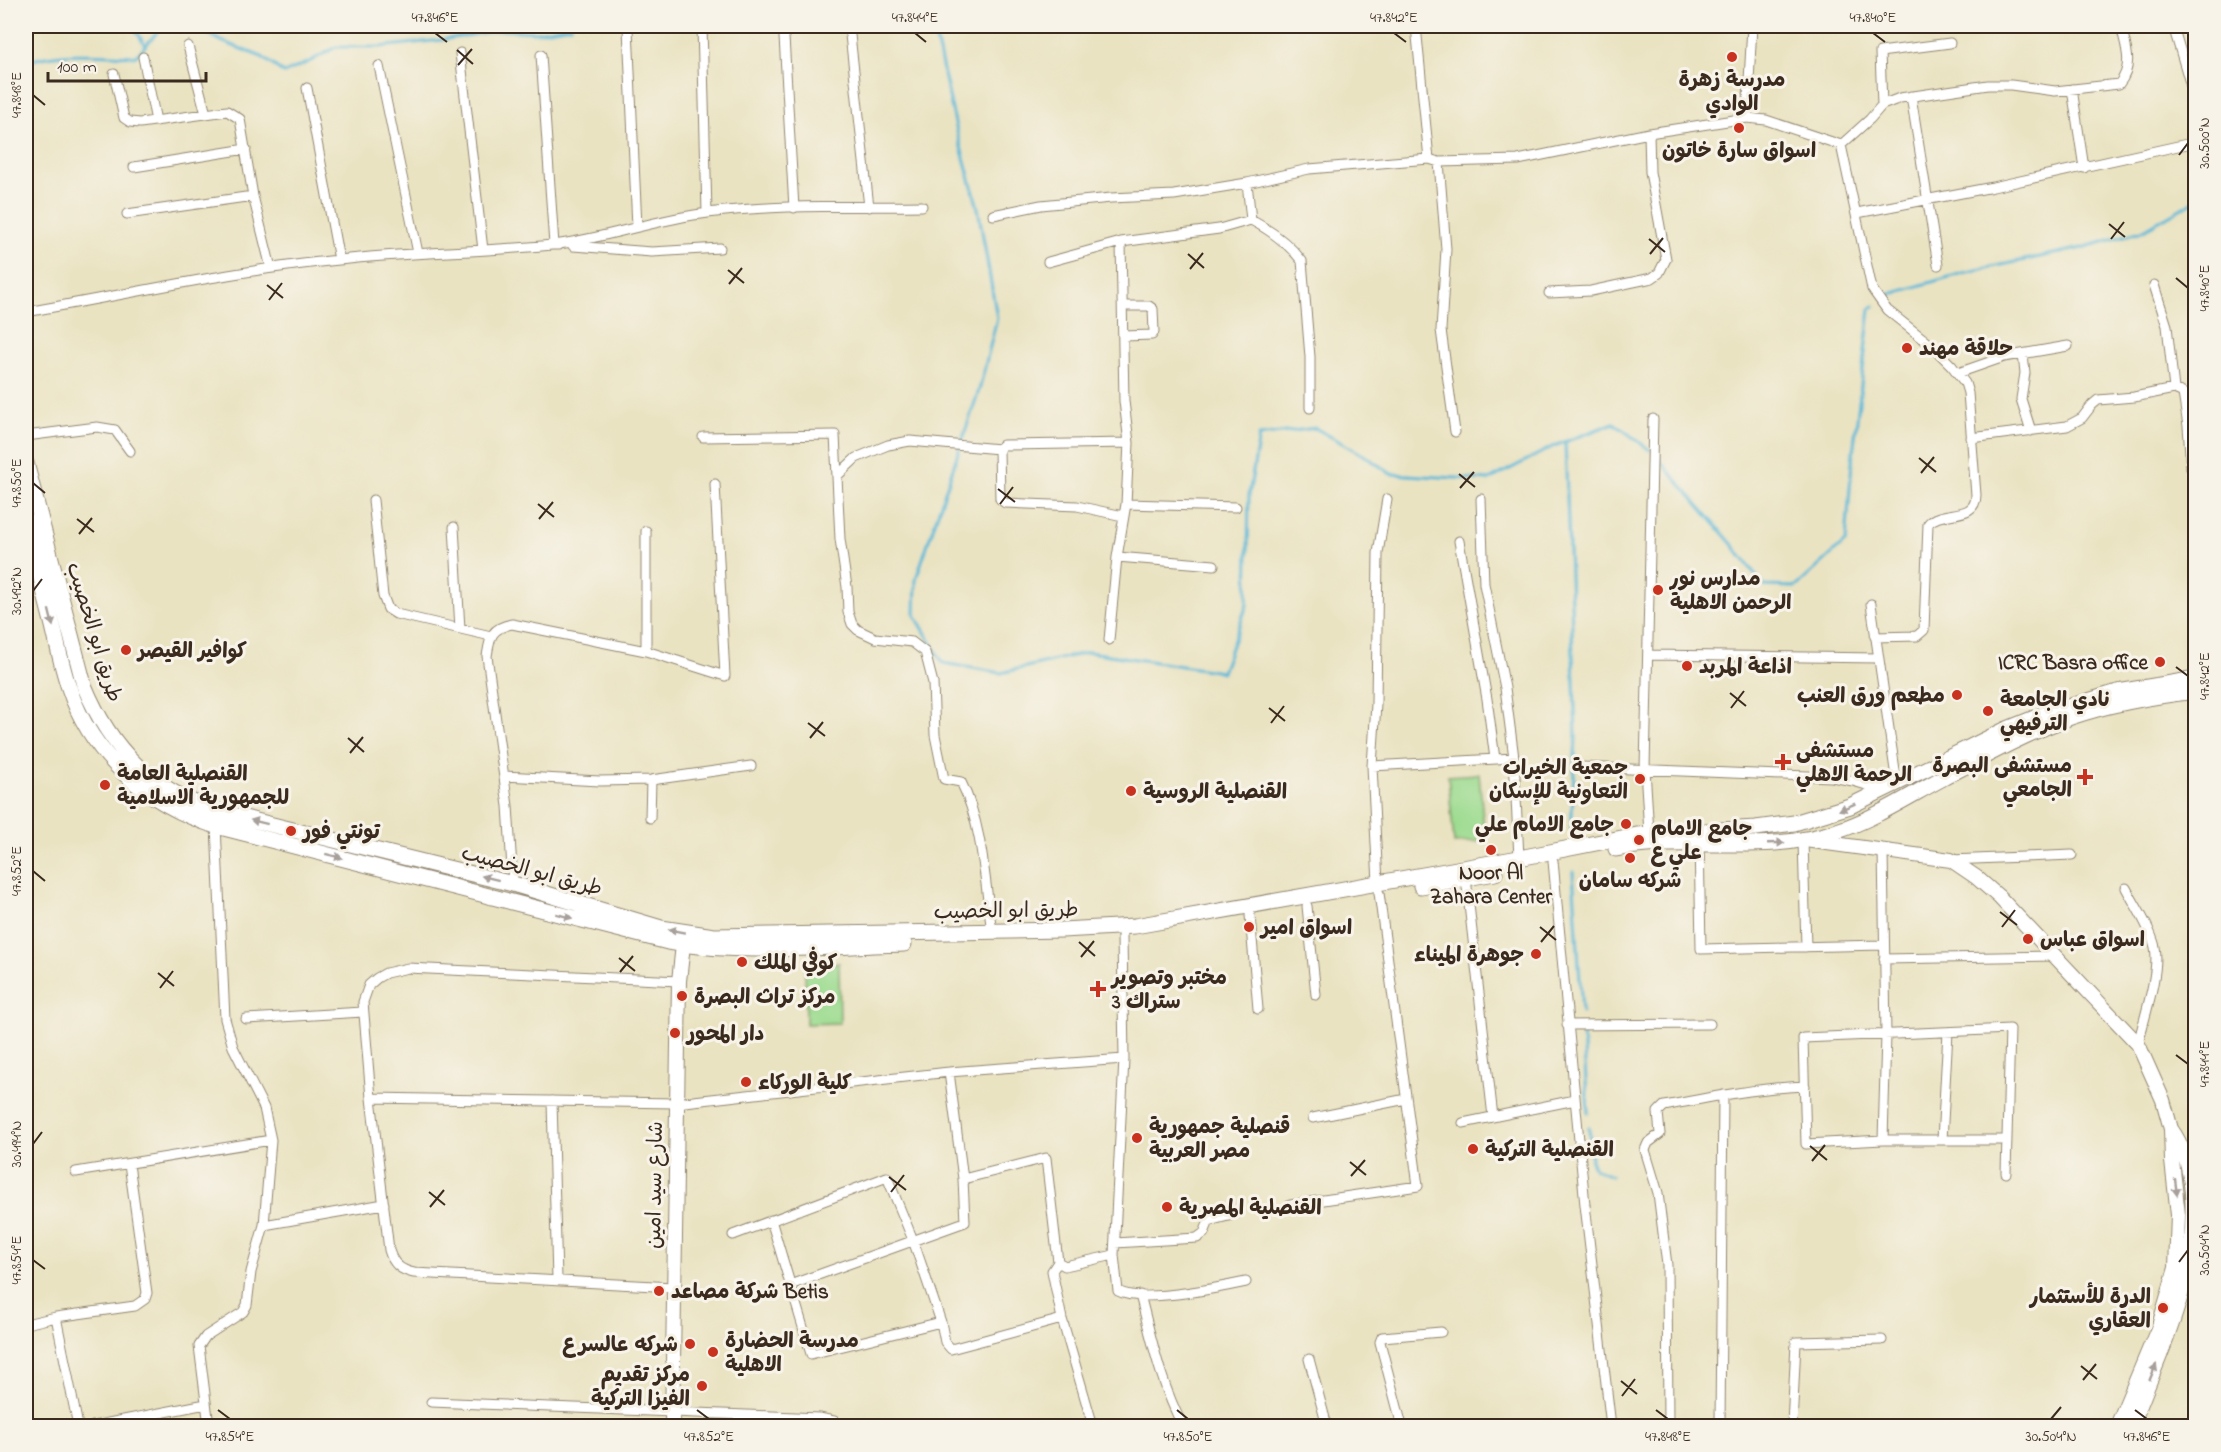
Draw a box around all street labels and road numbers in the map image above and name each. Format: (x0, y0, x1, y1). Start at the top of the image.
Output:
street label: طريق ابو الخصيب (58, 559, 129, 706)
street label: طريق ابو الخصيب (458, 839, 605, 905)
street label: طريق ابو الخصيب (933, 896, 1079, 928)
street label: شارع سيد امين (640, 1121, 672, 1249)

